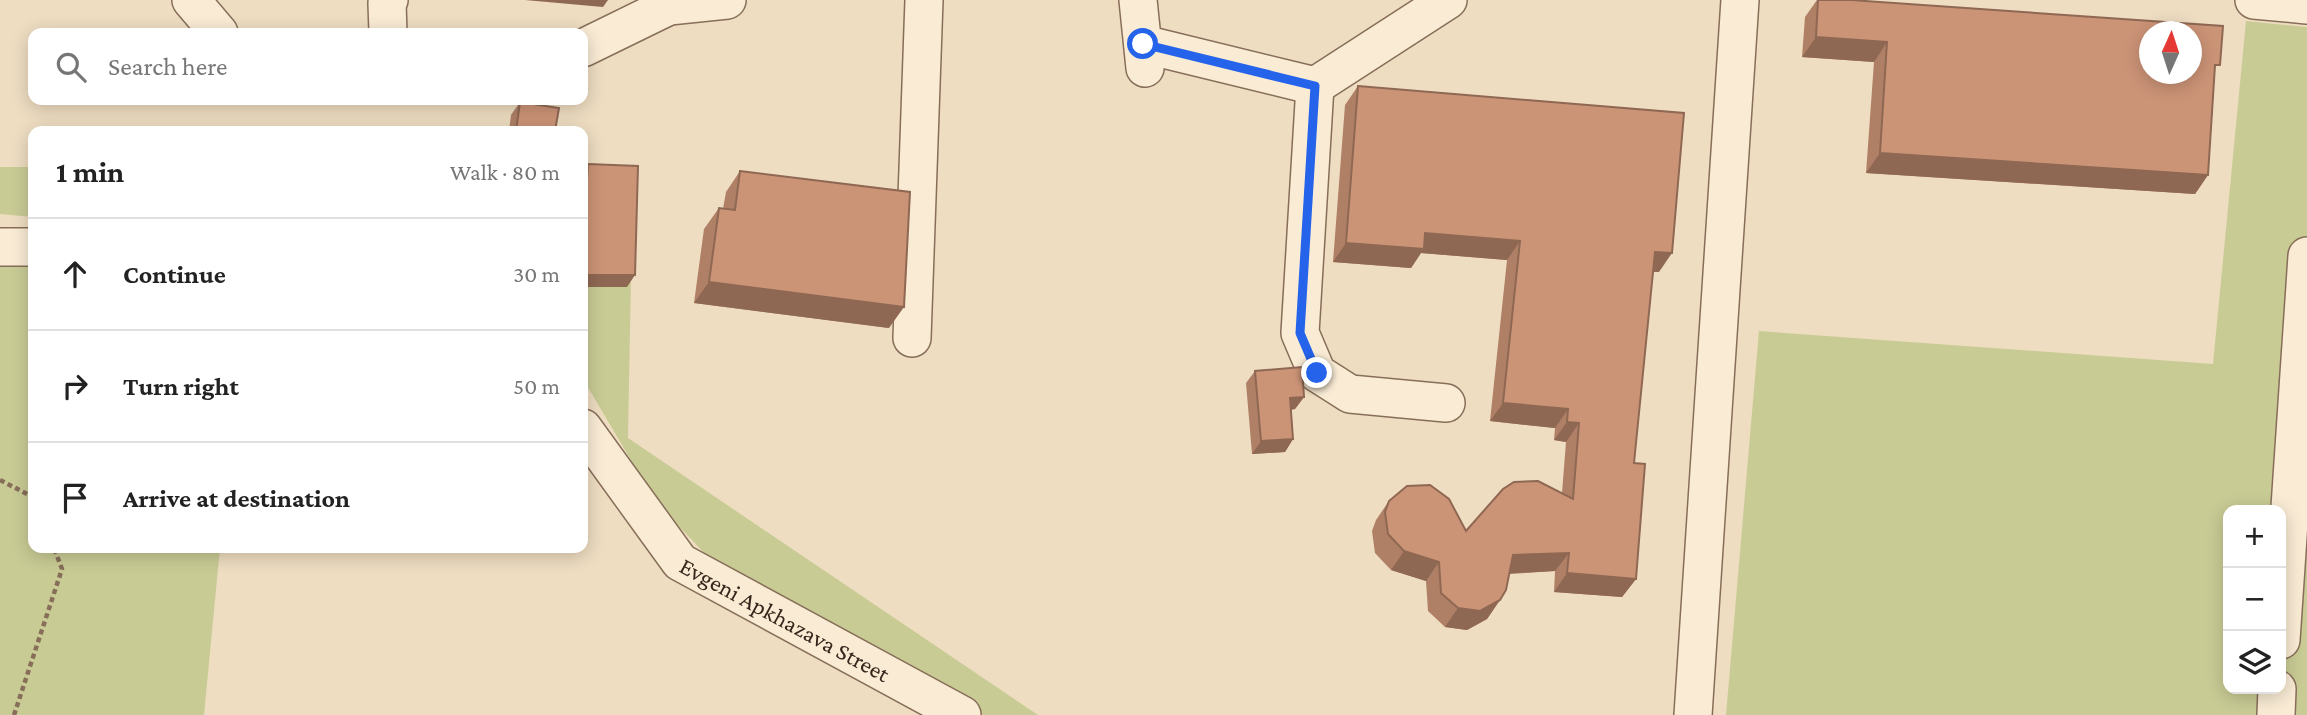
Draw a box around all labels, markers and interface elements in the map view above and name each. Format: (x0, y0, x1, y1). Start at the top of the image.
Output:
north arrow (2139, 21, 2202, 84)
search box (28, 28, 588, 105)
route start (1127, 28, 1158, 59)
icon: search (52, 48, 90, 86)
text: Search here (108, 52, 227, 81)
text: 1 min (56, 155, 124, 188)
text: Walk · 80 m (450, 159, 560, 185)
icon: ahead (56, 255, 94, 293)
text: Continue (123, 260, 226, 289)
text: 30 m (513, 261, 560, 287)
route end (1301, 357, 1332, 388)
icon: right (56, 367, 94, 405)
text: Turn right (123, 372, 239, 401)
text: 50 m (513, 373, 560, 399)
icon: arrive (56, 479, 94, 517)
text: Arrive at destination (123, 484, 350, 513)
map controls (2223, 505, 2286, 694)
button: + (2223, 505, 2286, 568)
street label: Evgeni Apkhazava Street (675, 551, 896, 687)
button: − (2223, 568, 2286, 631)
button: layers (2223, 631, 2286, 694)

